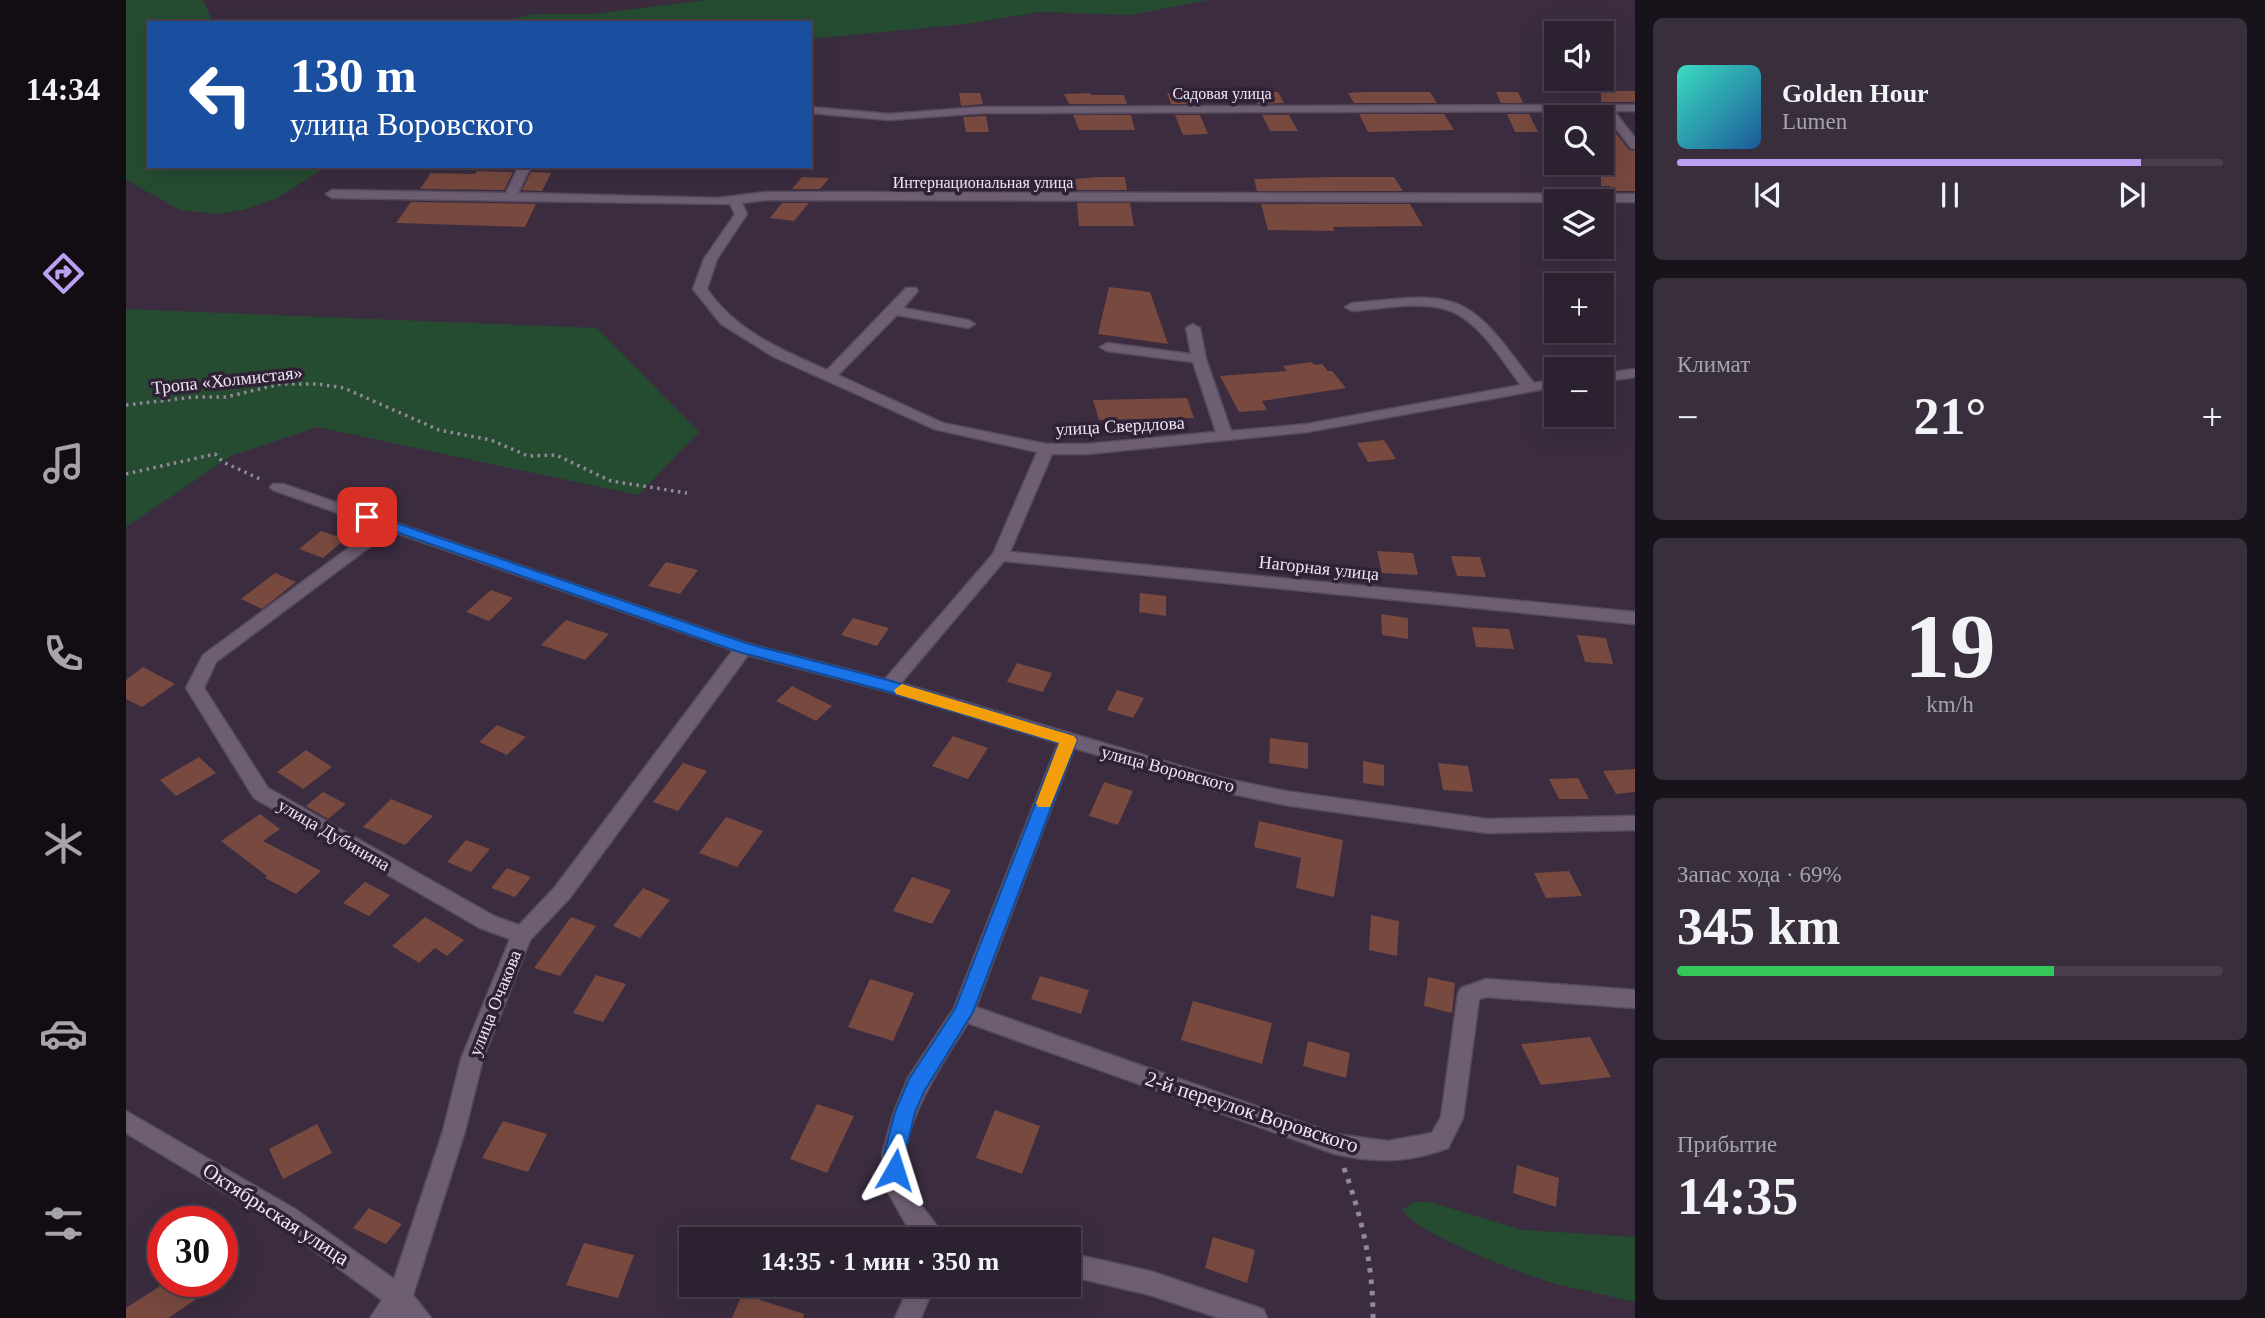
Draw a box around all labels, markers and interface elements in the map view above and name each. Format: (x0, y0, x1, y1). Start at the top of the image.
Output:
map controls (1544, 21, 1614, 427)
button: sound (1544, 21, 1614, 91)
text: 130 m (290, 48, 417, 103)
icon: left (175, 49, 266, 140)
text: 14:34 (26, 71, 100, 107)
text: Golden Hour (1782, 79, 1929, 108)
street label: Садовая улица (1172, 85, 1272, 103)
button: search (1544, 105, 1614, 175)
text: улица Воровского (290, 106, 534, 142)
text: Lumen (1782, 109, 1847, 134)
street label: Интернациональная улица (893, 174, 1073, 192)
icon: previous (1749, 176, 1787, 214)
icon: pause (1931, 176, 1969, 214)
icon: next (2113, 176, 2151, 214)
button: layers (1544, 189, 1614, 259)
icon: directions (39, 249, 88, 298)
button: + (1544, 273, 1614, 343)
text: Климат (1677, 352, 1750, 377)
button: − (1544, 357, 1614, 427)
street label: Тропа «Холмистая» (151, 362, 303, 398)
text: 21° (1914, 388, 1986, 445)
text: − (1677, 396, 1698, 438)
text: + (2202, 396, 2223, 438)
street label: улица Свердлова (1055, 413, 1185, 439)
icon: music (39, 439, 88, 488)
pin (337, 487, 397, 547)
icon: arrive (348, 498, 386, 536)
street label: Нагорная улица (1258, 552, 1380, 584)
text: 19 (1905, 596, 1996, 697)
icon: phone (39, 629, 88, 678)
text: km/h (1926, 692, 1974, 717)
street label: улица Воровского (1099, 742, 1237, 796)
street label: улица Дубинина (275, 795, 393, 875)
icon: climate (39, 819, 88, 868)
text: Запас хода · 69% (1677, 862, 1842, 887)
text: 345 km (1677, 898, 1840, 955)
street label: улица Очакова (465, 947, 525, 1059)
icon: car (39, 1009, 88, 1058)
street label: 2-й переулок Воровского (1142, 1066, 1362, 1158)
text: Прибытие (1677, 1132, 1777, 1157)
position arrow (858, 1133, 932, 1207)
street label: Октябрьская улица (198, 1158, 354, 1271)
text: 14:35 (1677, 1168, 1798, 1225)
icon: filters (39, 1199, 88, 1248)
speed limit sign: 30 (147, 1206, 238, 1297)
text: 14:35 · 1 мин · 350 m (761, 1247, 999, 1276)

